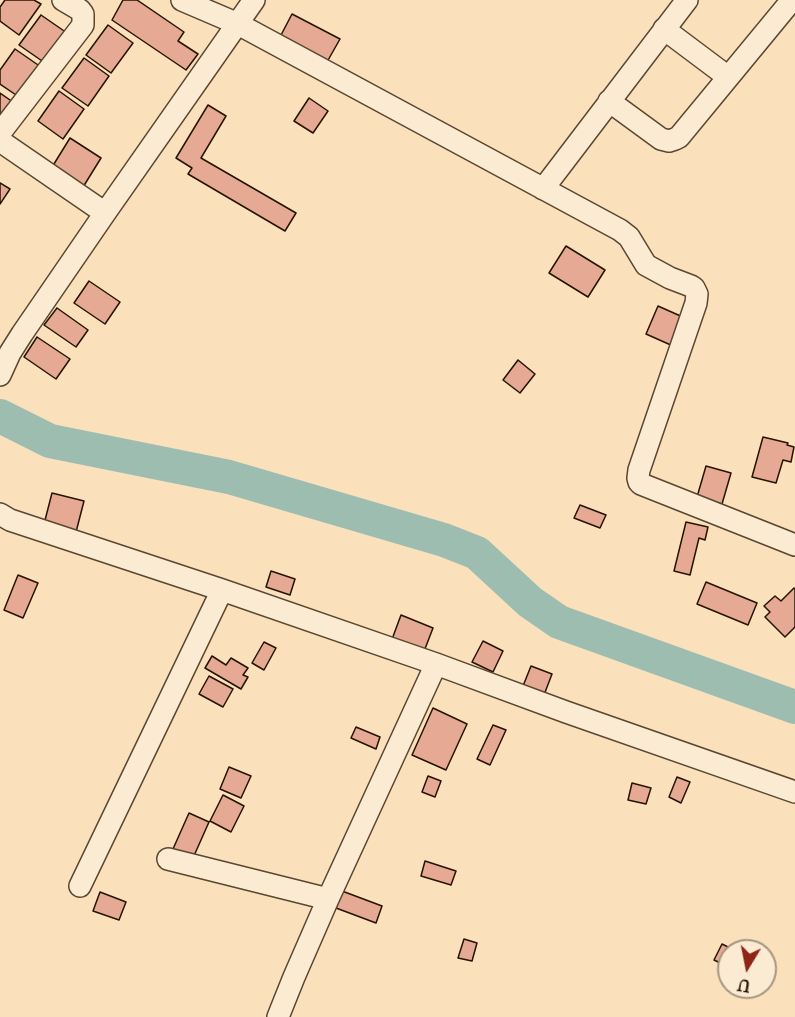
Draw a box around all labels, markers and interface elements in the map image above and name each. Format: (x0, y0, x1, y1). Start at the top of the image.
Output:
north arrow (717, 939, 777, 999)
text: U (736, 975, 752, 996)

